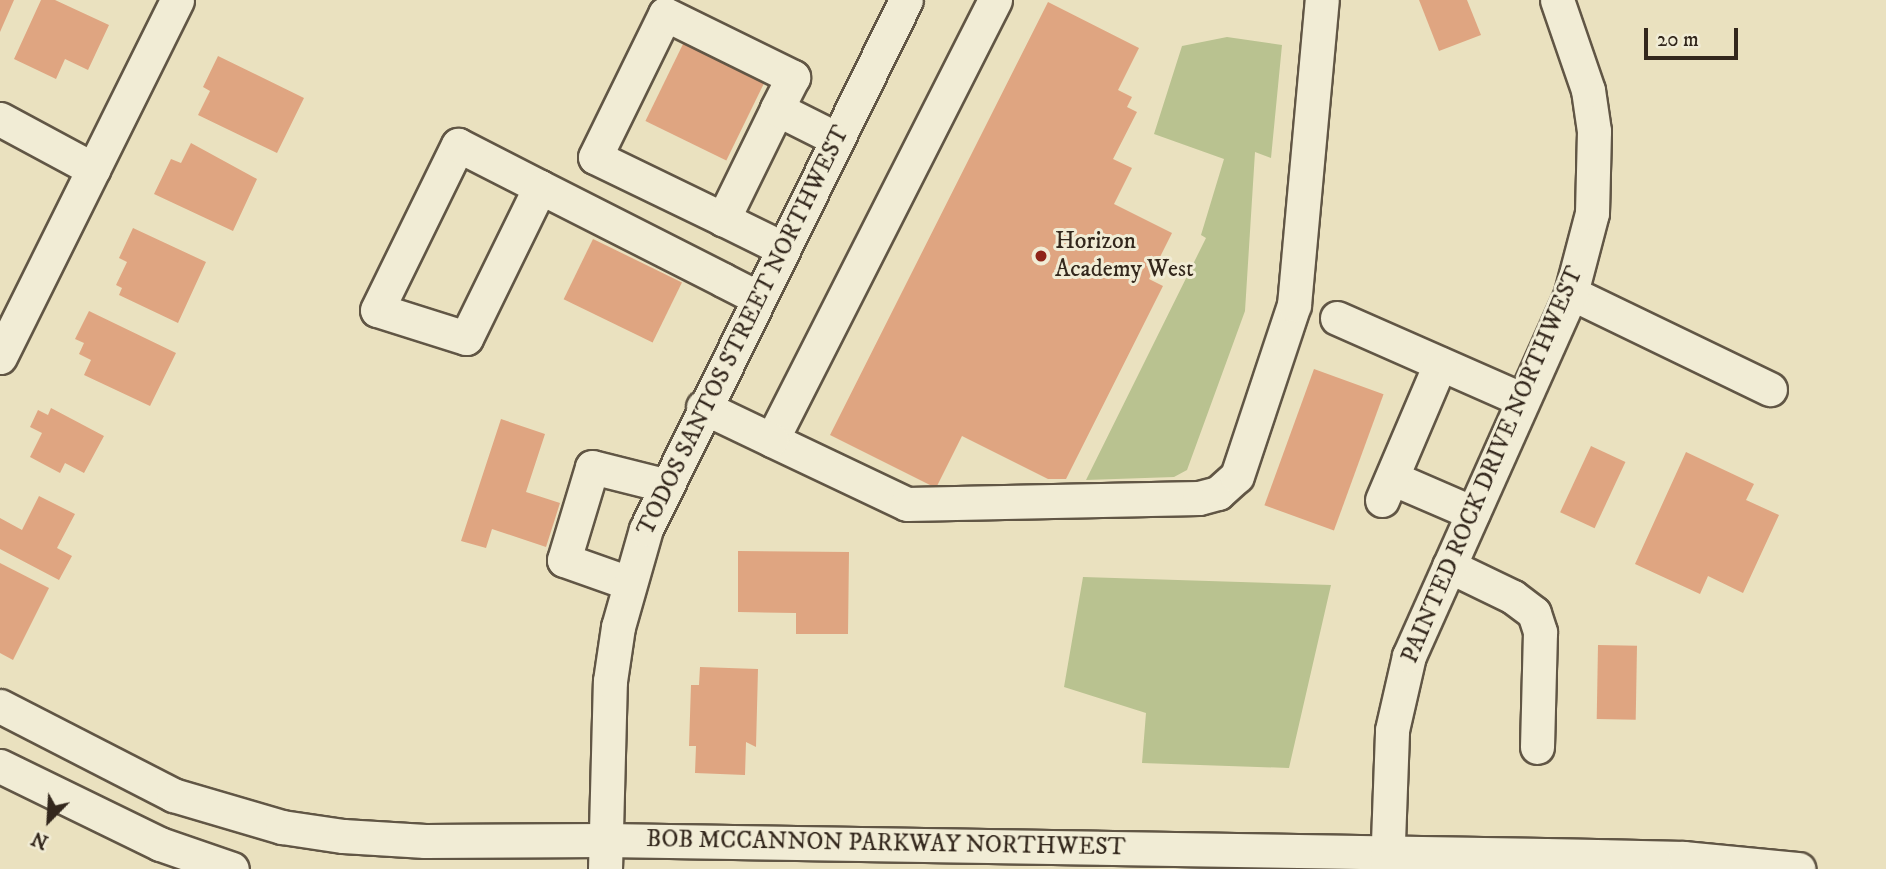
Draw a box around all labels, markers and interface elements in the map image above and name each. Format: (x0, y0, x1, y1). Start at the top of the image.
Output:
scale bar (1648, 14, 1742, 58)
text: 20 m (1657, 27, 1699, 53)
street label: TODOS SANTOS STREET NORTHWEST (632, 121, 856, 541)
place label: Horizon Academy West (1055, 228, 1194, 284)
marker: Horizon Academy West (1033, 248, 1049, 264)
street label: PAINTED ROCK DRIVE NORTHWEST (1396, 262, 1590, 668)
north arrow (14, 785, 84, 855)
street label: BOB MCCANNON PARKWAY NORTHWEST (646, 825, 1126, 863)
text: N (28, 826, 52, 853)

